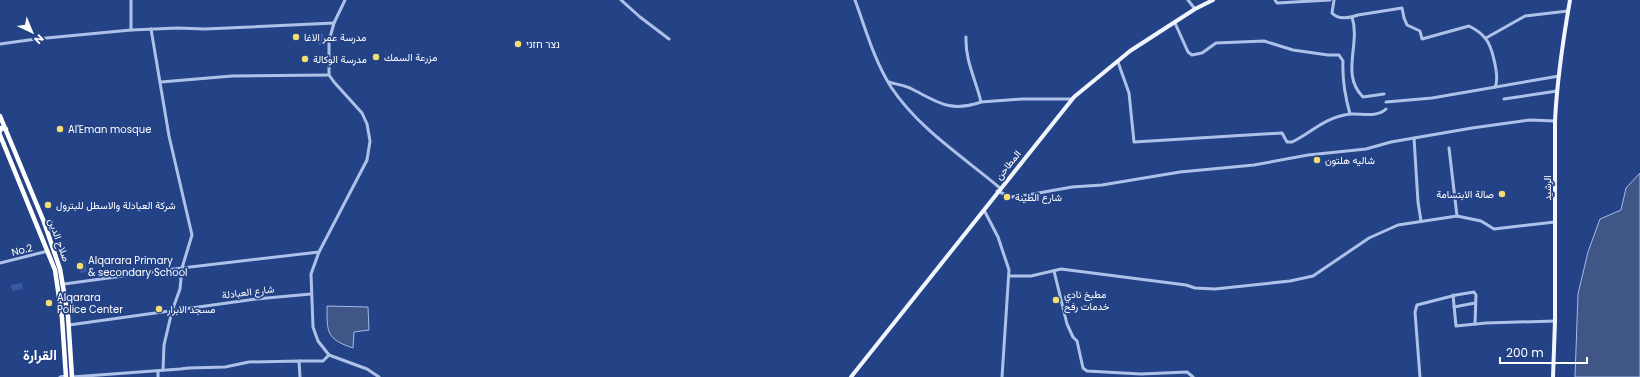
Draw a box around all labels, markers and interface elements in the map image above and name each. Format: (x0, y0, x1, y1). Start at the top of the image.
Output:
north arrow (12, 12, 52, 52)
place label: مدرسة عمر الاغا (304, 30, 366, 45)
text: N (30, 31, 47, 48)
marker: مدرسة عمر الاغا (291, 32, 301, 42)
place label: נצר חזני (526, 37, 560, 52)
marker: נצר חזני (513, 39, 523, 49)
place label: مزرعة السمك (384, 50, 437, 65)
place label: مدرسة الوكالة (313, 52, 367, 67)
marker: مزرعة السمك (371, 52, 381, 62)
marker: مدرسة الوكالة (300, 54, 310, 64)
place label: Al'Eman mosque (68, 122, 151, 137)
marker: Al'Eman mosque (55, 124, 65, 134)
street label: المطاحن (991, 147, 1025, 183)
place label: شاليه هلتون (1325, 153, 1375, 168)
marker: شاليه هلتون (1312, 155, 1322, 165)
street label: الرشيد (1540, 175, 1555, 201)
place label: صالة الابتسامة (1436, 187, 1494, 202)
marker: صالة الابتسامة (1497, 189, 1507, 199)
place label: شارع الطينة (1015, 190, 1062, 205)
marker: شارع الطينة (1002, 192, 1012, 202)
place label: شركة العبادلة والاسطل للبترول (56, 198, 176, 213)
marker: شركة العبادلة والاسطل للبترول (43, 200, 53, 210)
street label: صلاح الدين (44, 216, 74, 264)
street label: No.2 (10, 240, 34, 260)
place label: Alqarara Primary & secondary School (88, 253, 188, 280)
marker: Alqarara Primary & secondary School (75, 261, 85, 271)
street label: شارع العبادلة (221, 281, 275, 303)
place label: مطبخ نادي خدمات رفح (1064, 287, 1110, 314)
place label: Alqarara Police Center (57, 290, 123, 317)
marker: مطبخ نادي خدمات رفح (1051, 295, 1061, 305)
marker: Alqarara Police Center (44, 298, 54, 308)
place label: مسجد الابرار (166, 302, 215, 317)
marker: مسجد الابرار (154, 304, 164, 314)
scale bar (1500, 339, 1587, 365)
text: 200 m (1506, 344, 1544, 361)
district label: القرارة (23, 345, 57, 365)

